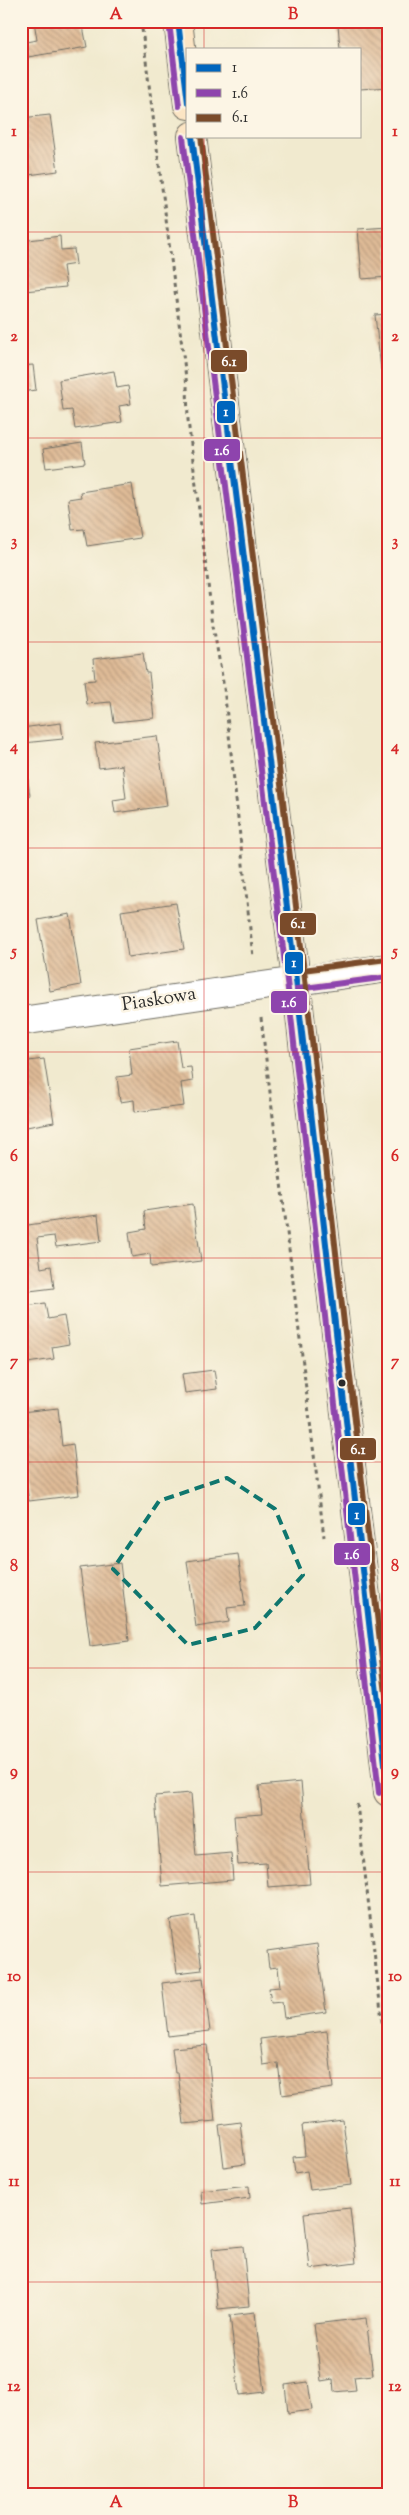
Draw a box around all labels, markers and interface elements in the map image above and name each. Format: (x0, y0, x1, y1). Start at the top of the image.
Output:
text: A (110, 4, 123, 27)
text: B (288, 4, 298, 27)
legend (186, 48, 362, 138)
text: 1 (232, 58, 237, 79)
text: 1.6 (232, 84, 248, 105)
text: 6.1 (232, 108, 248, 129)
text: 1 (11, 121, 17, 144)
text: 1 (392, 121, 398, 144)
text: 2 (10, 326, 18, 349)
text: 2 (391, 326, 399, 349)
line badge: 6.1 (210, 349, 248, 373)
text: 6.1 (222, 353, 237, 373)
line badge: 1 (216, 400, 236, 424)
text: 1 (224, 403, 229, 423)
line badge: 1.6 (203, 438, 241, 462)
text: 1.6 (215, 442, 230, 462)
text: 3 (11, 531, 18, 554)
text: 3 (392, 531, 399, 554)
text: 4 (9, 736, 18, 759)
text: 4 (390, 736, 399, 759)
line badge: 6.1 (279, 912, 317, 936)
text: 6.1 (291, 915, 306, 935)
text: 5 (9, 941, 17, 964)
text: 5 (390, 941, 398, 964)
line badge: 1 (284, 951, 304, 975)
text: 1 (292, 954, 297, 974)
street label: Piaskowa (120, 981, 198, 1019)
line badge: 1.6 (270, 990, 308, 1014)
text: 1.6 (282, 994, 297, 1014)
text: 6 (10, 1146, 18, 1169)
text: 6 (391, 1146, 399, 1169)
text: 7 (10, 1351, 19, 1374)
text: 7 (391, 1351, 400, 1374)
unlabelled marker (337, 1378, 347, 1388)
line badge: 6.1 (339, 1437, 377, 1461)
text: 6.1 (351, 1441, 366, 1461)
line badge: 1 (347, 1502, 366, 1526)
text: 1 (355, 1506, 360, 1526)
line badge: 1.6 (333, 1542, 371, 1566)
text: 1.6 (345, 1546, 360, 1566)
text: 8 (10, 1556, 18, 1579)
text: 8 (391, 1556, 399, 1579)
text: 9 (10, 1761, 18, 1784)
text: 9 (391, 1761, 399, 1784)
text: 10 (7, 1966, 21, 1989)
text: 10 (388, 1966, 402, 1989)
text: 11 (9, 2171, 20, 2194)
text: 11 (390, 2171, 401, 2194)
text: 12 (8, 2376, 21, 2399)
text: 12 (389, 2376, 402, 2399)
text: A (110, 2492, 123, 2515)
text: B (288, 2492, 298, 2515)

